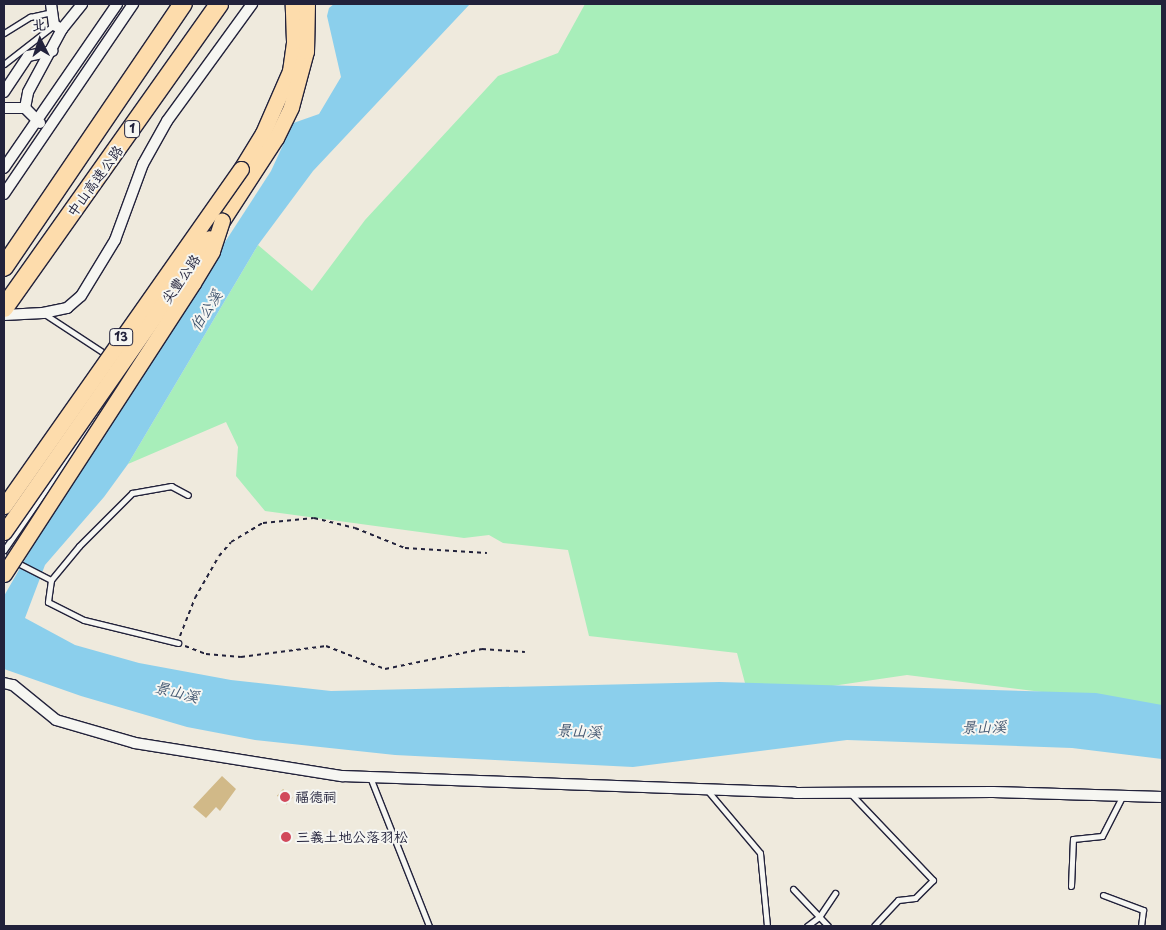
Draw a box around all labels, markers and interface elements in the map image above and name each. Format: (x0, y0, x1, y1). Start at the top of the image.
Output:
text: 北 (31, 14, 47, 36)
north arrow (15, 15, 65, 65)
road number: 1 (123, 120, 141, 138)
street label: 中山高速公路 (64, 142, 126, 220)
street label: 尖豐公路 (158, 251, 204, 307)
water label: 伯公溪 (185, 286, 225, 334)
road number: 13 (108, 328, 134, 347)
water label: 景山溪 (153, 677, 201, 705)
water label: 景山溪 (961, 717, 1007, 735)
water label: 景山溪 (556, 720, 602, 740)
place label: 福德祠 (295, 789, 337, 805)
marker: 福德祠 (279, 791, 291, 803)
place label: 三義土地公落羽松 (296, 829, 408, 845)
marker: 三義土地公落羽松 (280, 831, 292, 843)

